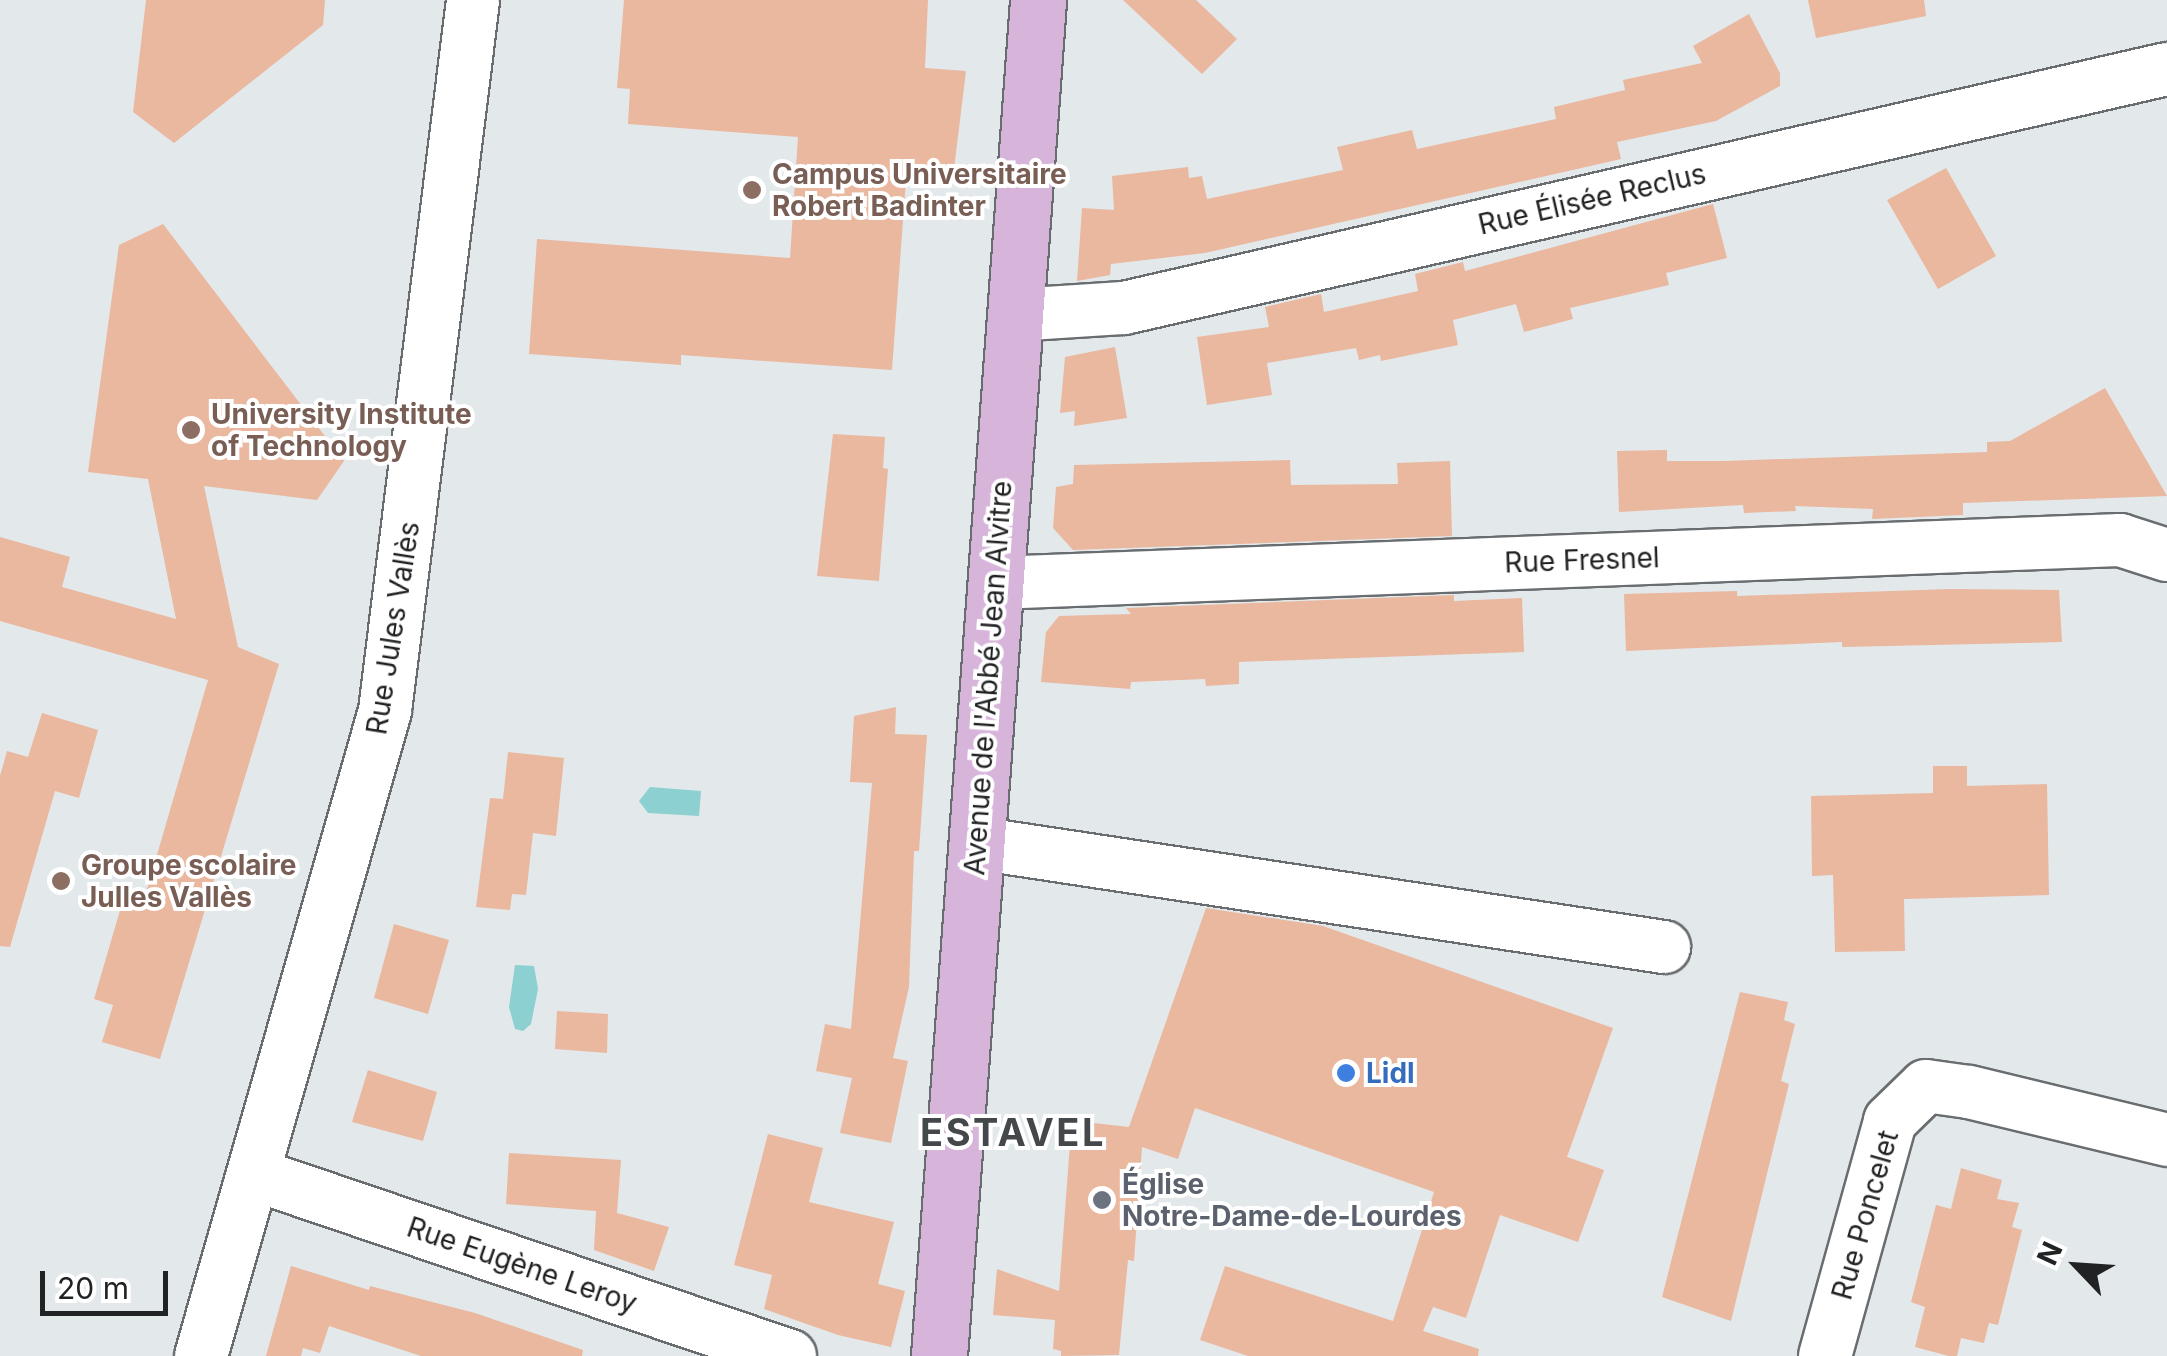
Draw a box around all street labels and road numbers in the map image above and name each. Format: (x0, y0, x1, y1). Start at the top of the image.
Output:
street label: Rue Élisée Reclus (1475, 156, 1709, 242)
street label: Avenue de l'Abbé Jean Alvitre (957, 480, 1019, 876)
street label: Rue Jules Vallès (360, 519, 426, 737)
street label: Rue Fresnel (1504, 541, 1660, 579)
street label: Rue Poncelet (1825, 1127, 1905, 1303)
street label: Rue Eugène Leroy (403, 1210, 641, 1320)

